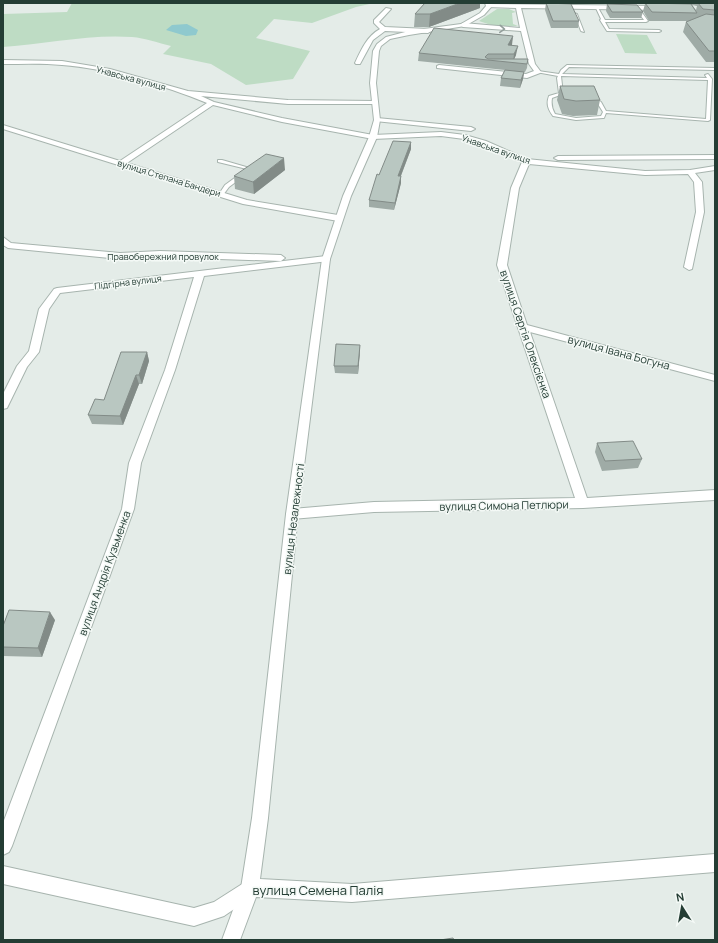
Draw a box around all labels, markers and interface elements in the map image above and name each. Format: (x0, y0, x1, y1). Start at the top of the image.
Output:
one-way arrow (499, 24, 505, 33)
street label: Унавська вулиця (95, 62, 167, 94)
street label: Унавська вулиця (460, 131, 532, 167)
street label: вулиця Степана Бандери (116, 156, 222, 200)
street label: Правобережний провулок (107, 250, 219, 263)
street label: вулиця Сергія Олексієнка (497, 268, 555, 400)
street label: Підгірна вулиця (94, 271, 162, 293)
street label: вулиця Івана Богуна (566, 331, 672, 373)
street label: вулиця Незалежності (279, 463, 307, 575)
street label: вулиця Симона Петлюри (439, 496, 569, 514)
street label: вулиця Андрія Кузьменка (74, 508, 134, 638)
street label: вулиця Семена Палія (253, 881, 383, 899)
north arrow (662, 887, 702, 927)
text: N (675, 889, 685, 905)

